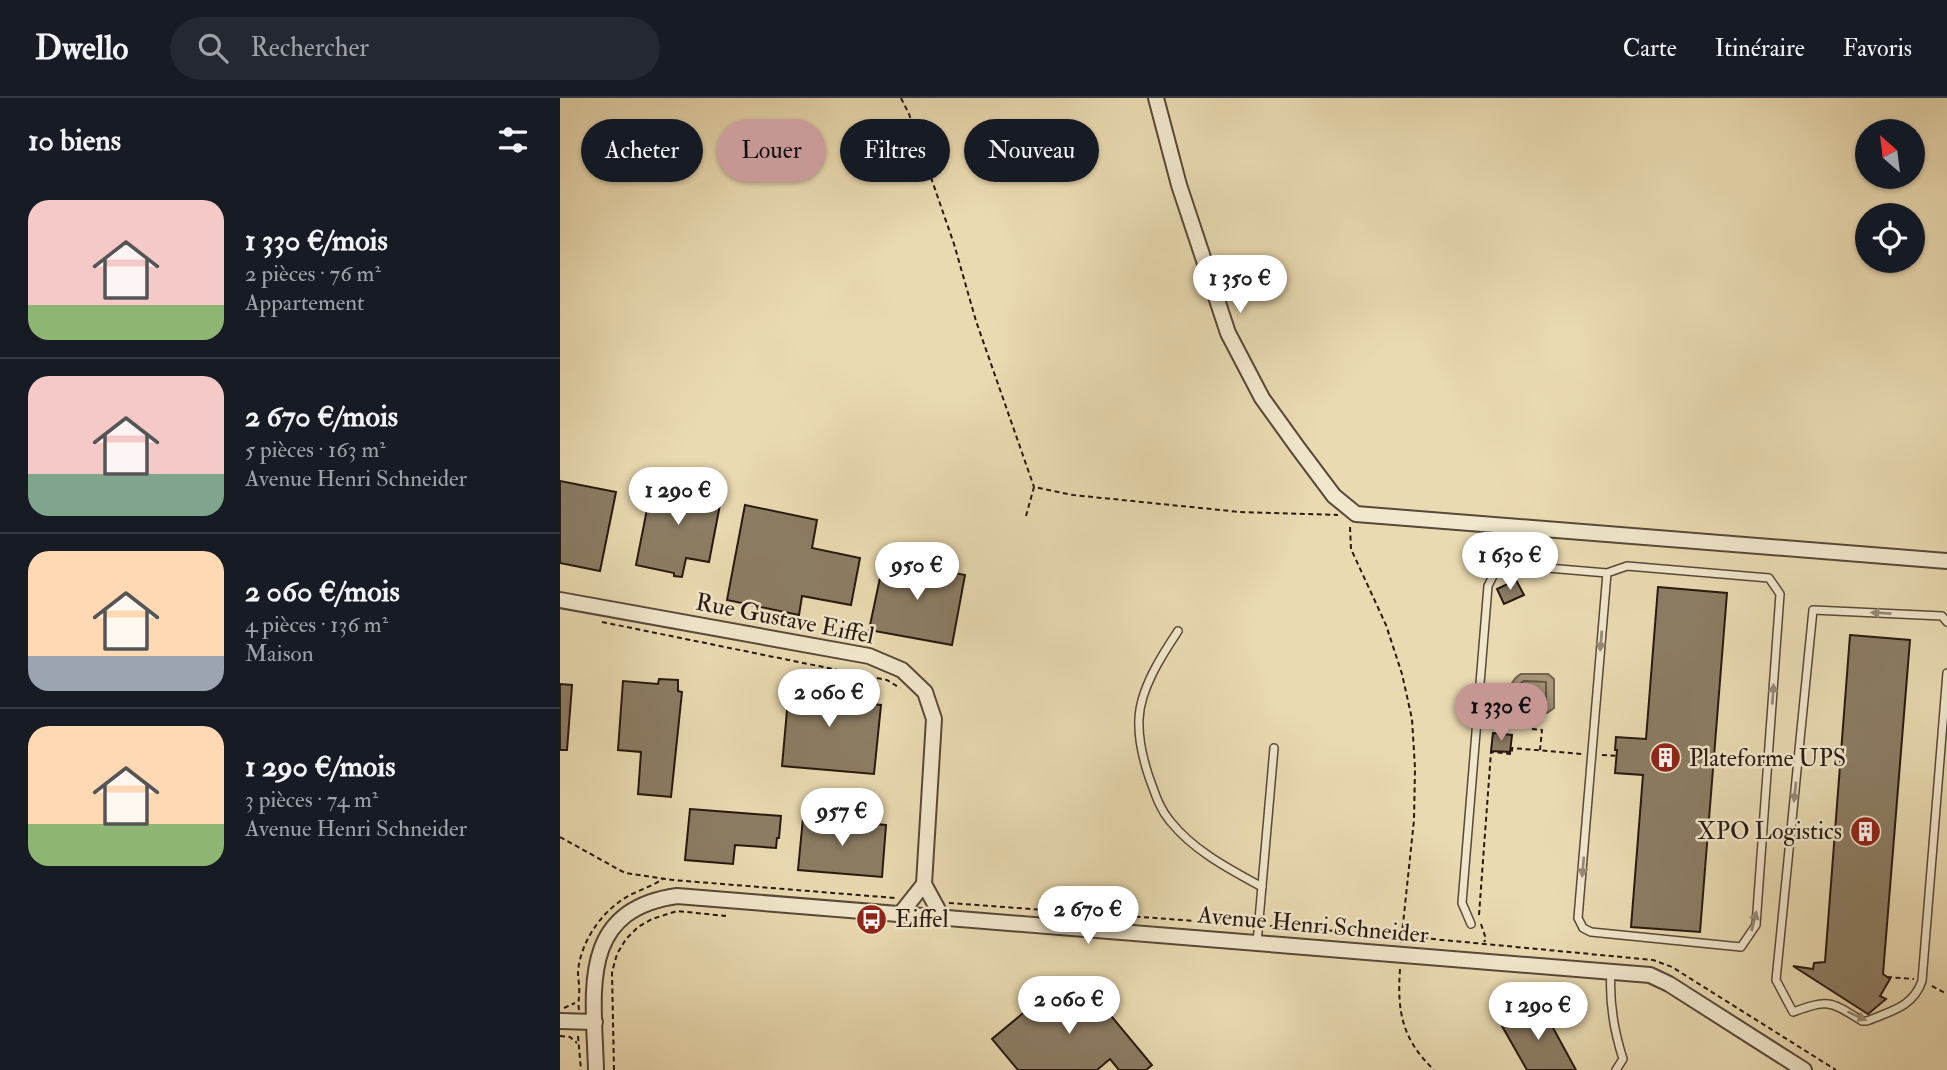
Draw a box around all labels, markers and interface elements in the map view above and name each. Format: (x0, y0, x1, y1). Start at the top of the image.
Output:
search box (170, 17, 660, 80)
text: Dwello (35, 28, 128, 69)
icon: search (194, 29, 232, 67)
text: Rechercher (250, 32, 369, 64)
text: Carte (1623, 33, 1677, 64)
text: Itinéraire (1715, 33, 1805, 64)
text: Favoris (1843, 33, 1912, 64)
chip: Acheter (581, 119, 703, 182)
chip: Louer (717, 119, 826, 182)
chip: Filtres (840, 119, 950, 182)
chip: Nouveau (964, 119, 1099, 182)
north arrow (1855, 119, 1925, 189)
map controls (1855, 119, 1925, 273)
icon: filters (494, 121, 532, 159)
text: 10 biens (28, 122, 121, 159)
button: locate (1855, 203, 1925, 273)
text: 1 330 €/mois (245, 222, 388, 259)
icon: home (84, 228, 168, 312)
pin: 1 350 € (1175, 256, 1305, 315)
text: 2 pièces · 76 m² (245, 259, 381, 288)
text: 1 350 € (1209, 263, 1271, 292)
text: Appartement (245, 288, 365, 317)
text: 2 670 €/mois (245, 398, 398, 435)
icon: home (84, 404, 168, 488)
text: 5 pièces · 163 m² (245, 435, 386, 464)
text: Avenue Henri Schneider (245, 464, 467, 493)
pin: 1 290 € (613, 468, 743, 527)
text: 1 290 € (645, 475, 711, 504)
pin: 1 630 € (1445, 532, 1575, 592)
text: 1 630 € (1478, 540, 1542, 569)
pin: 950 € (868, 542, 966, 602)
text: 950 € (891, 550, 943, 579)
text: 2 060 €/mois (245, 573, 400, 610)
icon: home (84, 579, 168, 663)
street label: Rue Gustave Eiffel (693, 586, 877, 652)
one-way arrow (1870, 607, 1892, 618)
text: 4 pièces · 136 m² (245, 610, 388, 639)
one-way arrow (1595, 630, 1606, 652)
text: Maison (245, 639, 314, 668)
pin: 2 060 € (764, 670, 894, 729)
text: 2 060 € (794, 677, 864, 706)
one-way arrow (1768, 683, 1779, 705)
pin: 1 330 € (1436, 684, 1566, 743)
text: 1 330 € (1471, 691, 1531, 720)
building icon: Plateforme UPS (1649, 741, 1683, 775)
place label: Plateforme UPS (1689, 743, 1846, 774)
text: 1 290 €/mois (245, 748, 395, 785)
icon: home (84, 754, 168, 838)
one-way arrow (1790, 781, 1801, 803)
text: 3 pièces · 74 m² (245, 785, 378, 814)
pin: 957 € (793, 788, 891, 848)
text: 957 € (817, 796, 867, 825)
text: Avenue Henri Schneider (245, 814, 467, 843)
building icon: XPO Logistics (1848, 814, 1882, 848)
place label: XPO Logistics (1697, 816, 1842, 847)
one-way arrow (1577, 857, 1588, 879)
pin: 2 670 € (1023, 886, 1153, 946)
text: 2 670 € (1054, 894, 1122, 923)
street label: Avenue Henri Schneider (1195, 899, 1430, 951)
bus stop icon: Eiffel (855, 902, 889, 936)
place label: Eiffel (895, 904, 949, 935)
one-way arrow (1749, 909, 1760, 931)
pin: 2 060 € (1004, 976, 1134, 1036)
pin: 1 290 € (1473, 982, 1603, 1042)
text: 2 060 € (1034, 984, 1104, 1013)
text: 1 290 € (1505, 990, 1571, 1019)
one-way arrow (1847, 1010, 1867, 1022)

